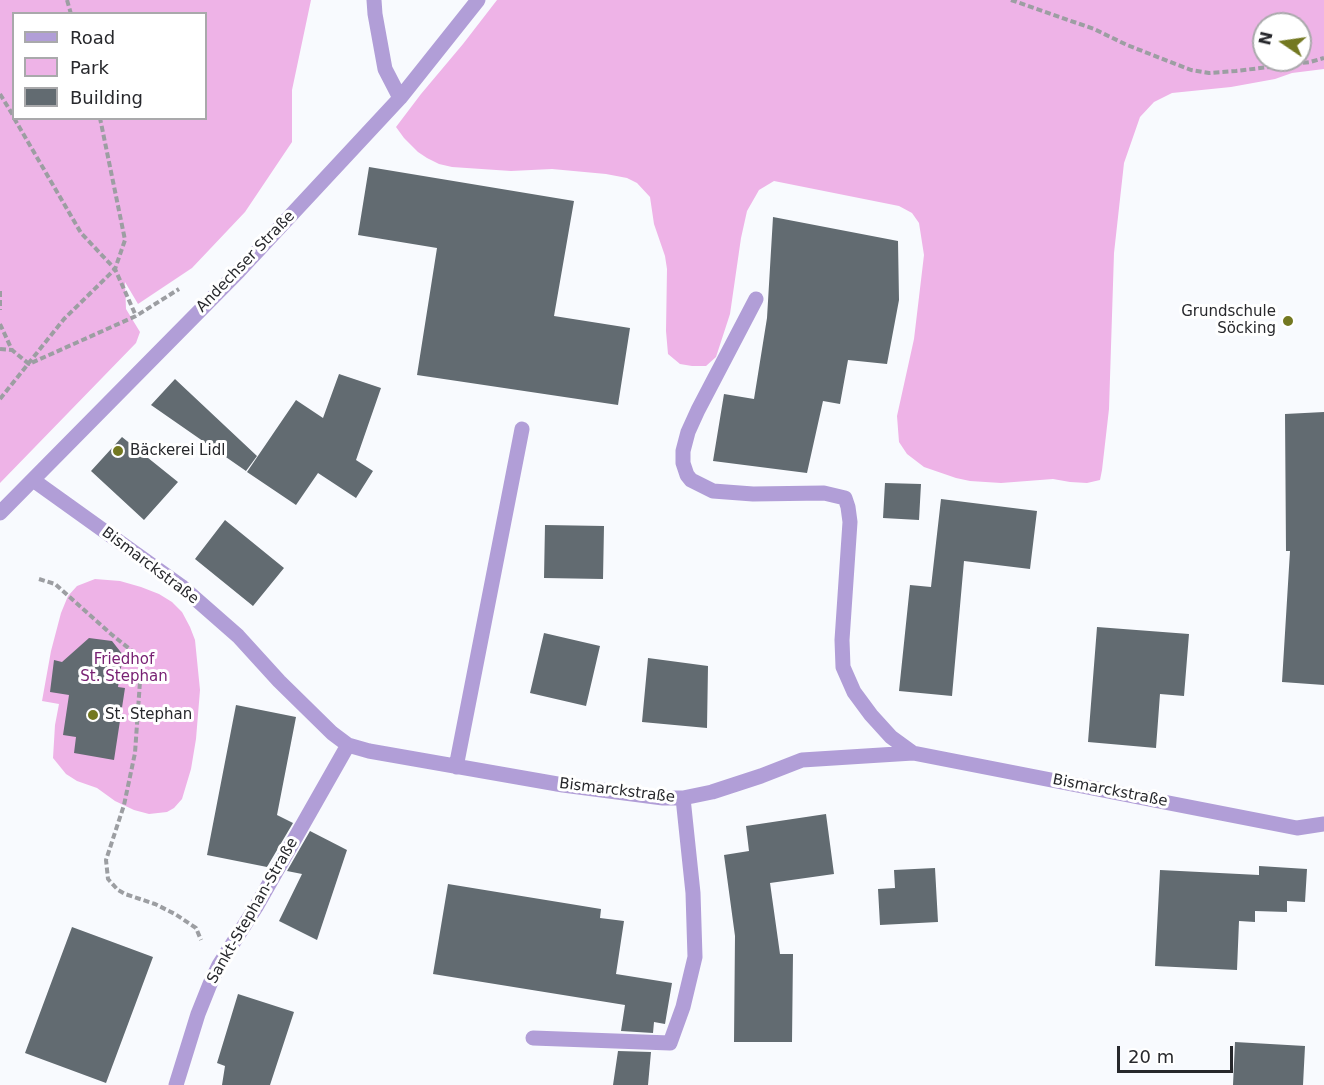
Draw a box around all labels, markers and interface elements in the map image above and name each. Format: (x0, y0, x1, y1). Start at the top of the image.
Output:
legend (12, 12, 207, 120)
north arrow (1252, 12, 1312, 72)
text: Road (70, 27, 115, 48)
text: N (1255, 30, 1277, 47)
text: Park (70, 57, 109, 78)
text: Building (70, 87, 143, 108)
street label: Andechser Straße (193, 208, 299, 316)
place label: Grundschule Söcking (1181, 303, 1276, 338)
marker: Grundschule Söcking (1281, 314, 1295, 328)
place label: Bäckerei Lidl (130, 442, 225, 460)
marker: Bäckerei Lidl (111, 444, 125, 458)
street label: Bismarckstraße (98, 524, 202, 608)
park label: Friedhof St. Stephan (80, 651, 168, 686)
place label: St. Stephan (105, 706, 192, 724)
marker: St. Stephan (86, 708, 100, 722)
street label: Bismarckstraße (1051, 771, 1169, 811)
street label: Bismarckstraße (558, 775, 676, 807)
street label: Sankt-Stephan-Straße (204, 835, 302, 987)
scale bar (1120, 1034, 1236, 1072)
text: 20 m (1128, 1046, 1174, 1067)

